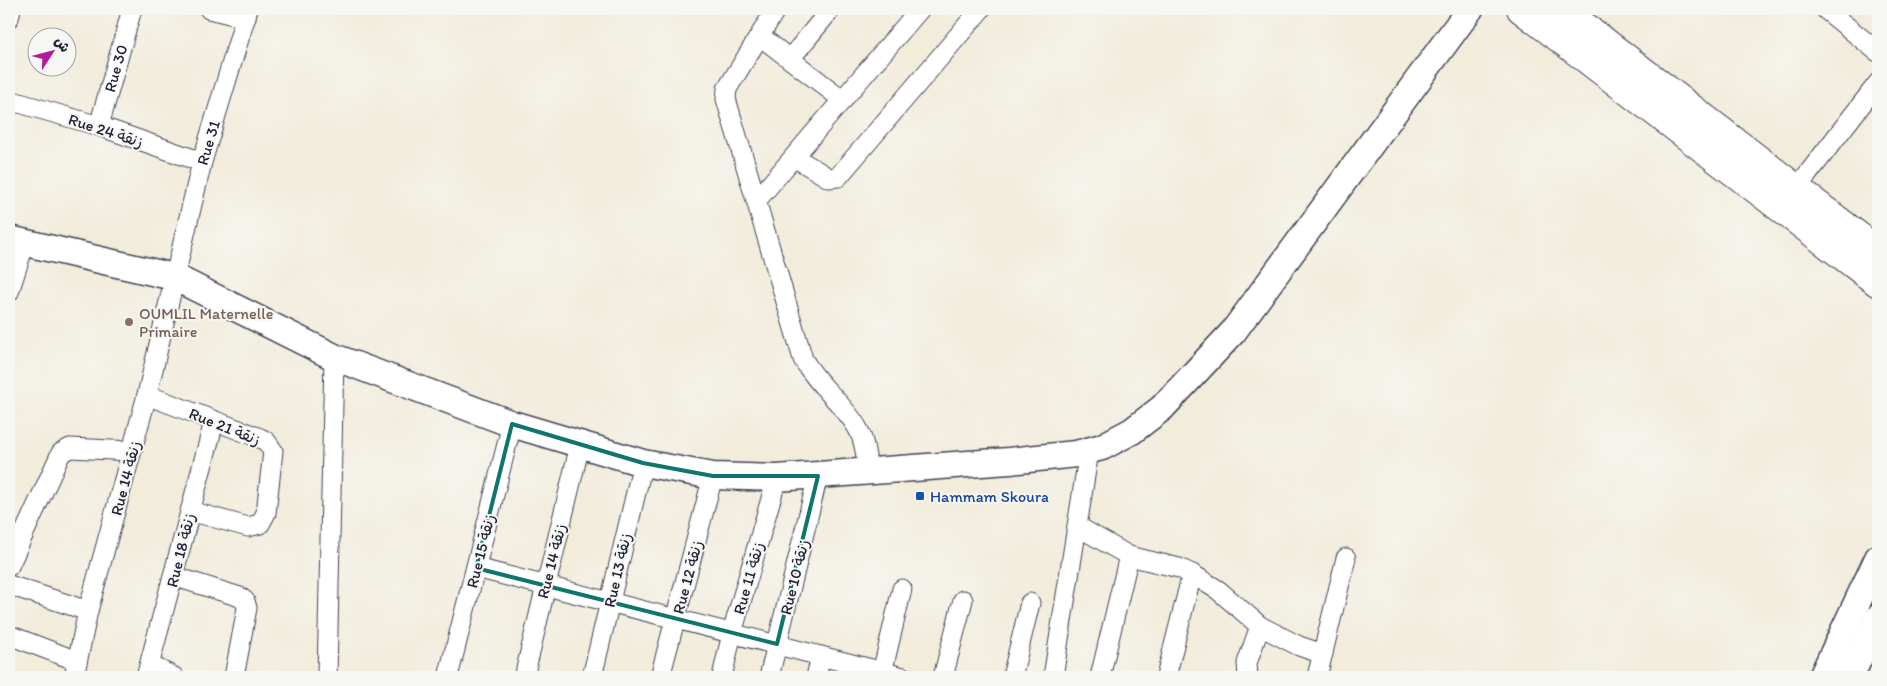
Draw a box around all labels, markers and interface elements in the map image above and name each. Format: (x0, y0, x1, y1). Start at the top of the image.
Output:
north arrow (28, 28, 78, 78)
text: ش (51, 33, 74, 56)
street label: Rue 30 (100, 43, 131, 94)
street label: Rue 24 زنقة (66, 109, 146, 151)
street label: Rue 31 (193, 118, 224, 168)
place label: OUMLIL Maternelle Primaire (139, 304, 273, 341)
marker: OUMLIL Maternelle Primaire (123, 316, 135, 328)
street label: Rue 21 زنقة (186, 404, 263, 449)
street label: Rue 14 زنقة (106, 439, 145, 518)
place label: Hammam Skoura (930, 487, 1049, 506)
marker: Hammam Skoura (914, 490, 926, 502)
street label: Rue 18 زنقة (162, 511, 199, 589)
street label: Rue 15 زنقة (462, 512, 499, 590)
street label: Rue 14 زنقة (533, 522, 570, 601)
street label: Rue 13 زنقة (600, 531, 635, 609)
street label: Rue 12 زنقة (669, 538, 706, 616)
street label: Rue 10 زنقة (776, 538, 813, 617)
street label: Rue 11 زنقة (729, 540, 768, 617)

